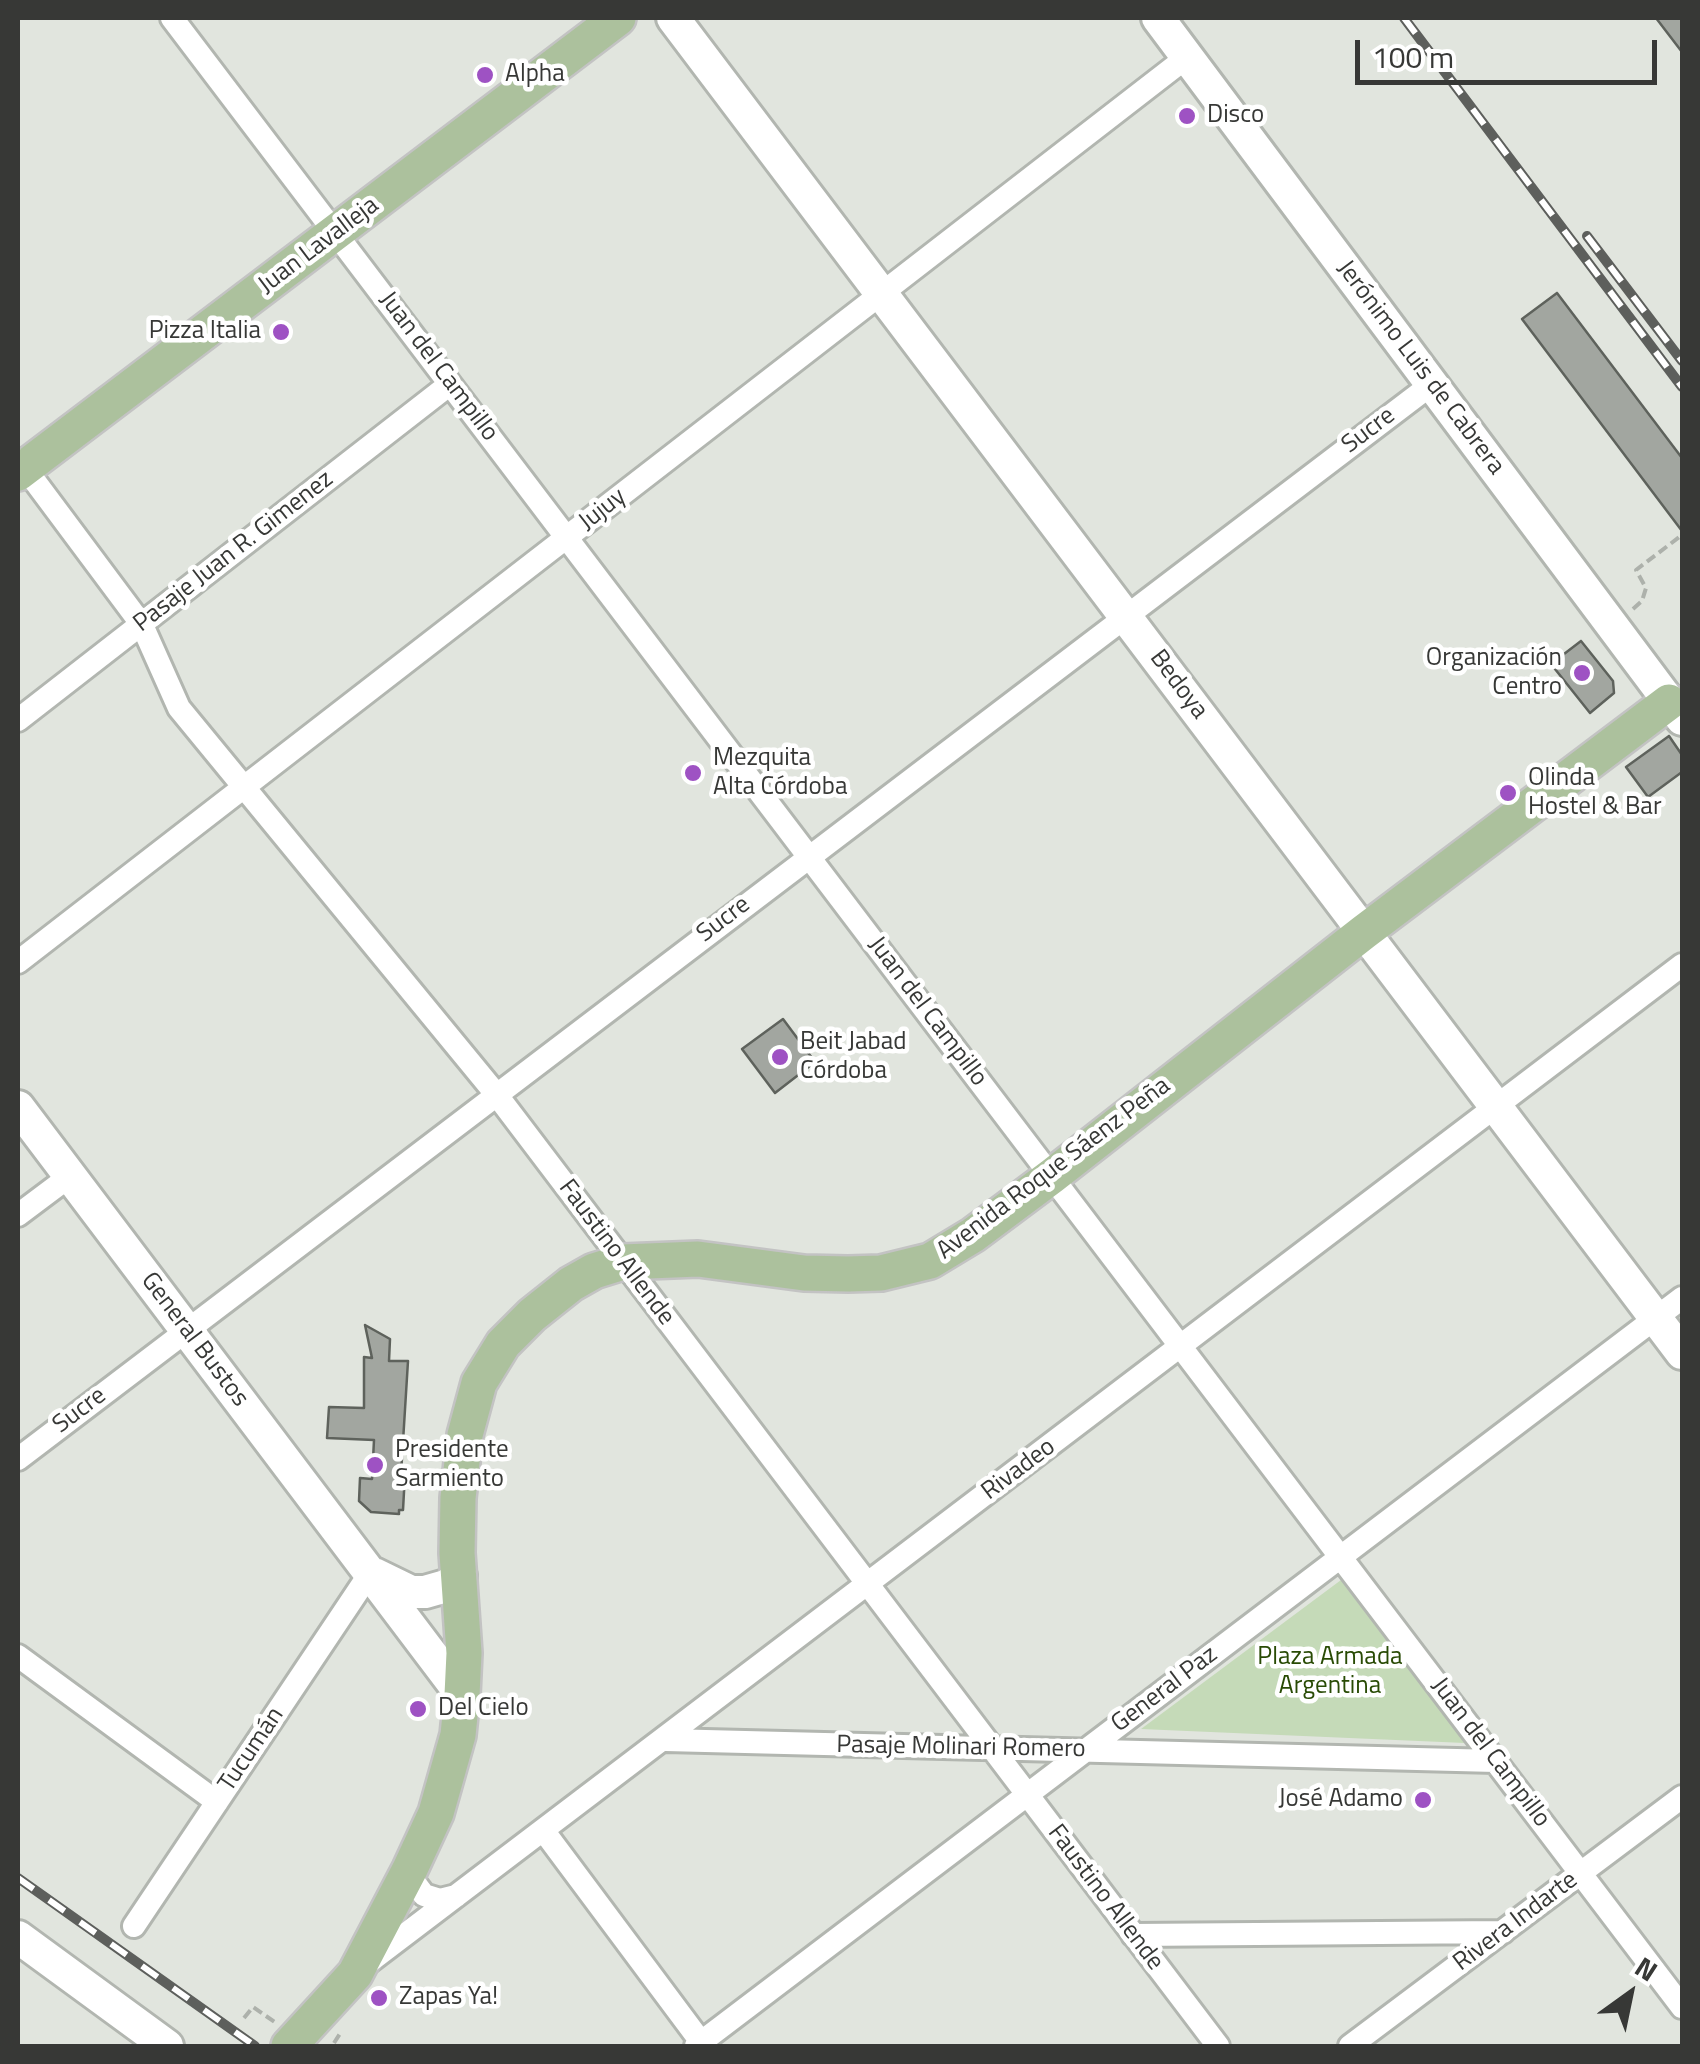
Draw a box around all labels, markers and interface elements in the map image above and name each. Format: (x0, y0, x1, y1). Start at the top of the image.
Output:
scale bar (1360, 20, 1662, 82)
text: 100 m (1372, 34, 1454, 80)
place label: Alpha (505, 60, 565, 90)
marker: Alpha (474, 64, 496, 86)
place label: Disco (1207, 101, 1264, 131)
marker: Disco (1176, 105, 1198, 127)
street label: Juan Lavalleja (253, 191, 385, 301)
street label: Jerónimo Luis de Cabrera (1330, 255, 1510, 481)
street label: Juan del Campillo (372, 286, 504, 448)
place label: Pizza Italia (149, 317, 261, 347)
marker: Pizza Italia (270, 321, 292, 343)
street label: Sucre (1337, 401, 1401, 461)
street label: Pasaje Juan R. Gimenez (128, 465, 340, 639)
street label: Jujuy (574, 482, 632, 538)
place label: Organización Centro (1426, 644, 1562, 703)
street label: Bedoya (1142, 645, 1214, 725)
marker: Organización Centro (1571, 662, 1593, 684)
place label: Mezquita Alta Córdoba (713, 744, 847, 803)
marker: Mezquita Alta Córdoba (682, 762, 704, 784)
place label: Olinda Hostel & Bar (1528, 764, 1662, 823)
marker: Olinda Hostel & Bar (1497, 782, 1519, 804)
street label: Sucre (692, 890, 756, 950)
street label: Juan del Campillo (861, 931, 993, 1093)
place label: Beit Jabad Córdoba (800, 1028, 906, 1087)
marker: Beit Jabad Córdoba (769, 1046, 791, 1068)
street label: Avenida Roque Sáenz Peña (931, 1071, 1177, 1267)
street label: Faustino Allende (552, 1174, 680, 1332)
street label: General Bustos (134, 1267, 254, 1413)
street label: Sucre (48, 1381, 112, 1441)
street label: Rivadeo (976, 1433, 1062, 1507)
place label: Presidente Sarmiento (395, 1436, 509, 1495)
marker: Presidente Sarmiento (364, 1454, 386, 1476)
street label: General Paz (1106, 1640, 1224, 1740)
park label: Plaza Armada Argentina (1257, 1643, 1403, 1702)
street label: Juan del Campillo (1424, 1672, 1556, 1834)
place label: Del Cielo (438, 1694, 529, 1724)
marker: Del Cielo (407, 1698, 429, 1720)
street label: Tucumán (213, 1702, 291, 1798)
street label: Pasaje Molinari Romero (836, 1731, 1086, 1765)
place label: José Adamo (1278, 1785, 1403, 1815)
marker: José Adamo (1412, 1789, 1434, 1811)
street label: Faustino Allende (1041, 1819, 1169, 1977)
street label: Rivera Indarte (1448, 1866, 1584, 1978)
north arrow (1580, 1944, 1680, 2044)
text: N (1627, 1945, 1666, 1992)
place label: Zapas Ya! (399, 1983, 498, 2013)
marker: Zapas Ya! (368, 1987, 390, 2009)

